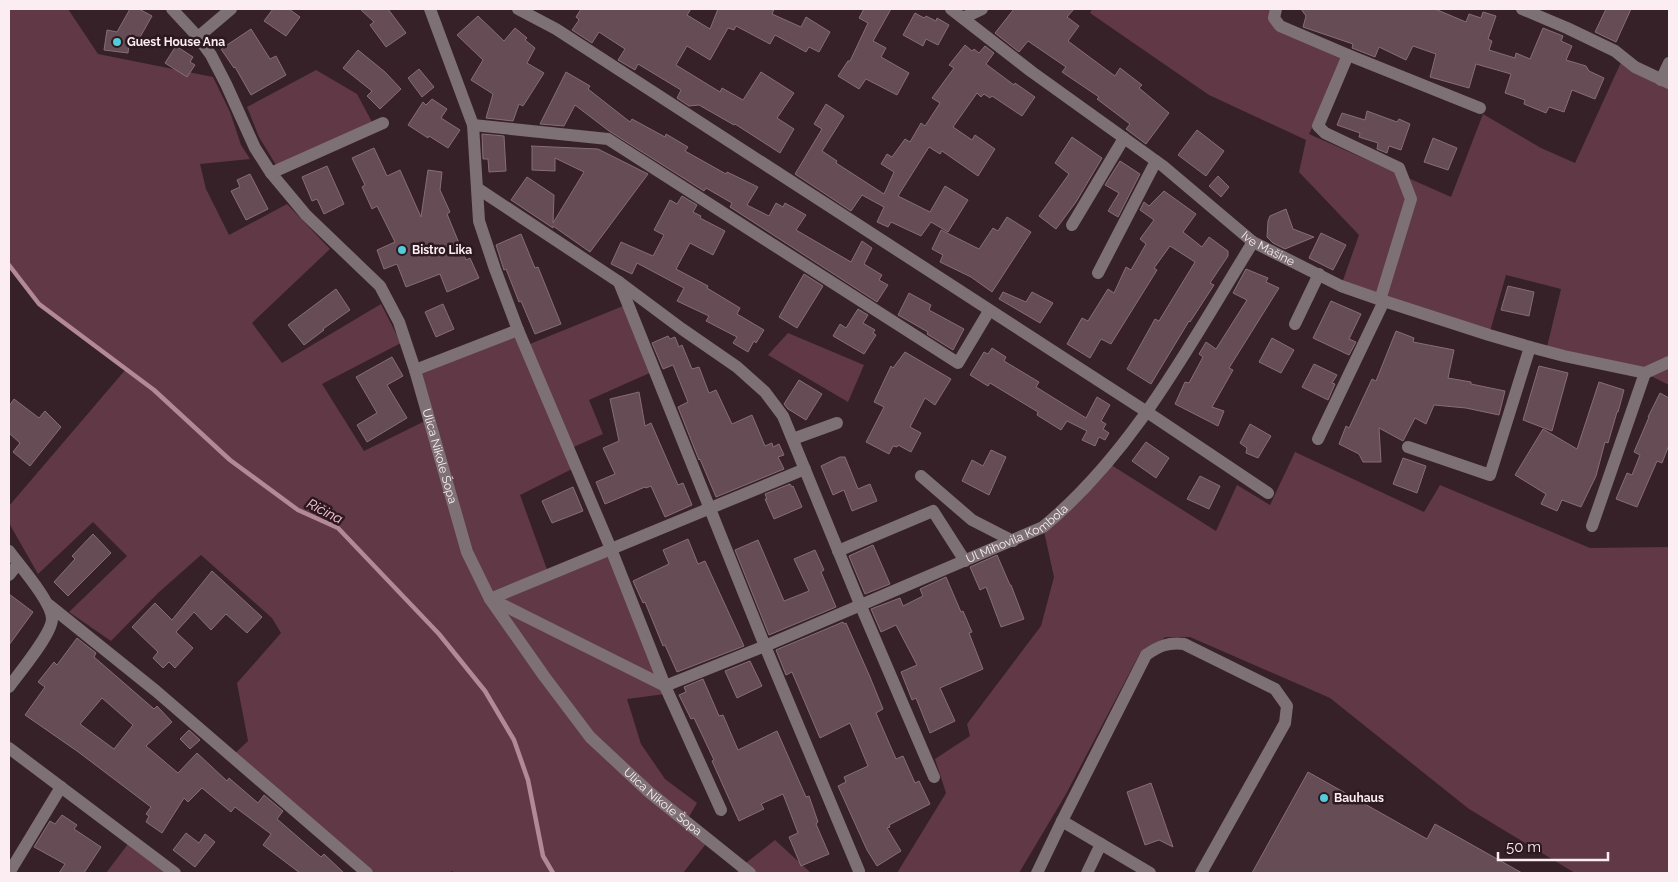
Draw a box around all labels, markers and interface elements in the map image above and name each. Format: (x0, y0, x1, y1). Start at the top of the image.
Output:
place label: Guest House Ana (127, 35, 225, 49)
marker: Guest House Ana (111, 36, 123, 48)
street label: Ive Mašine (1239, 228, 1297, 269)
place label: Bistro Lika (412, 243, 472, 257)
marker: Bistro Lika (396, 244, 408, 256)
street label: Ulica Nikole Šopa (419, 407, 460, 505)
water label: Ričina (304, 495, 346, 527)
street label: Ul Mihovila Kombola (964, 501, 1071, 566)
street label: Ulica Nikole Šopa (621, 765, 705, 839)
place label: Bauhaus (1334, 791, 1384, 805)
marker: Bauhaus (1318, 792, 1330, 804)
scale bar (1498, 830, 1608, 862)
text: 50 m (1506, 838, 1541, 856)

